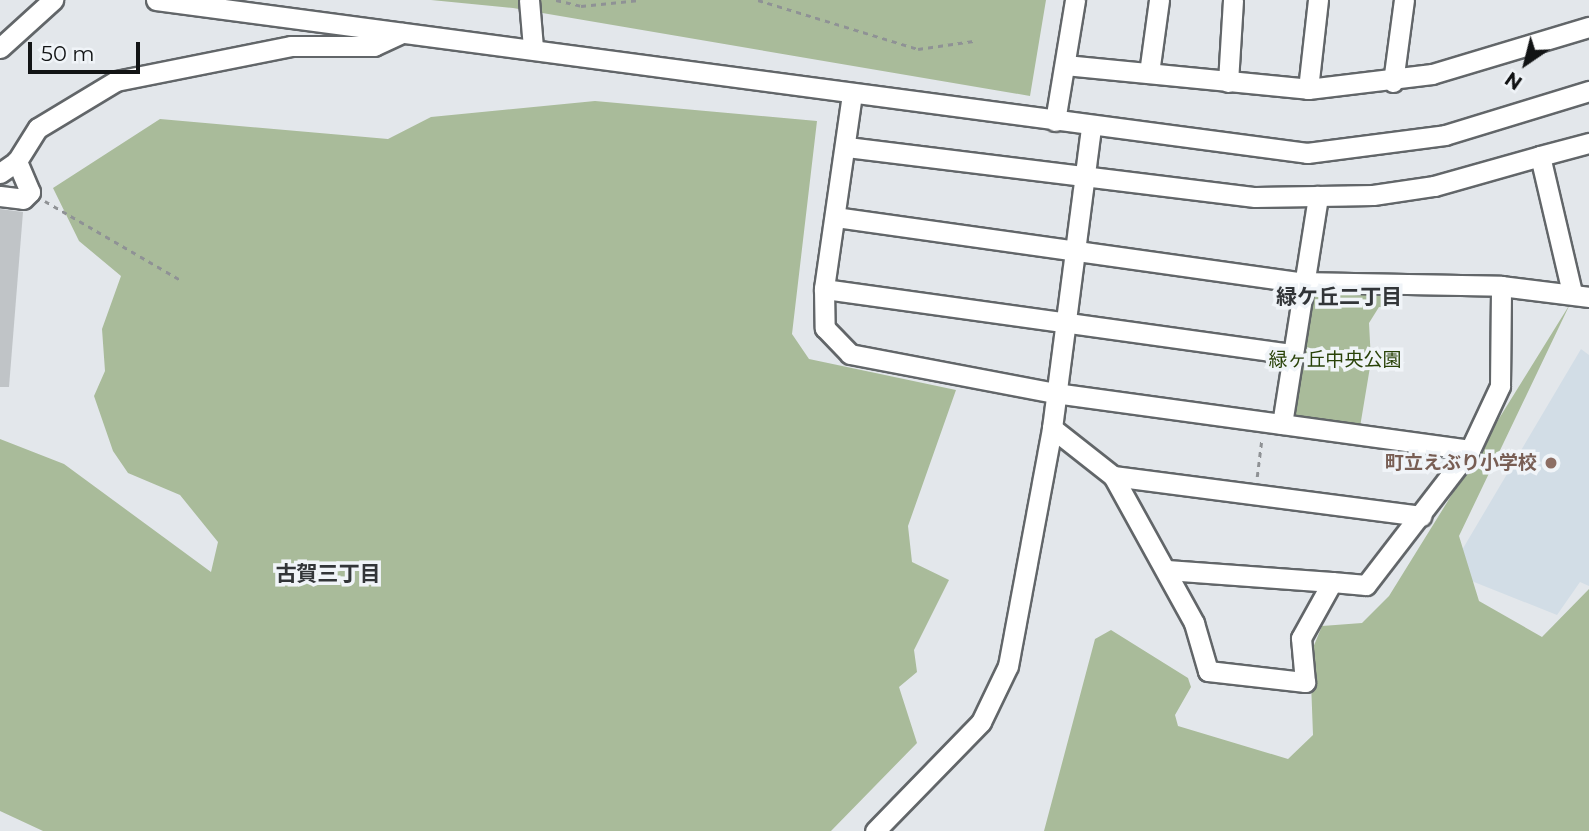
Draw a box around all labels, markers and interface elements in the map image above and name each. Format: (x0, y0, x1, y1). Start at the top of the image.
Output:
scale bar (32, 28, 144, 72)
north arrow (1491, 28, 1561, 98)
text: 50 m (41, 41, 95, 66)
text: N (1501, 67, 1527, 94)
district label: 緑ケ丘二丁目 (1276, 284, 1402, 310)
park label: 緑ヶ丘中央公園 (1269, 349, 1401, 371)
place label: 町立えぶり小学校 (1385, 452, 1537, 474)
marker: 町立えぶり小学校 (1543, 455, 1559, 471)
district label: 古賀三丁目 (276, 561, 380, 587)

